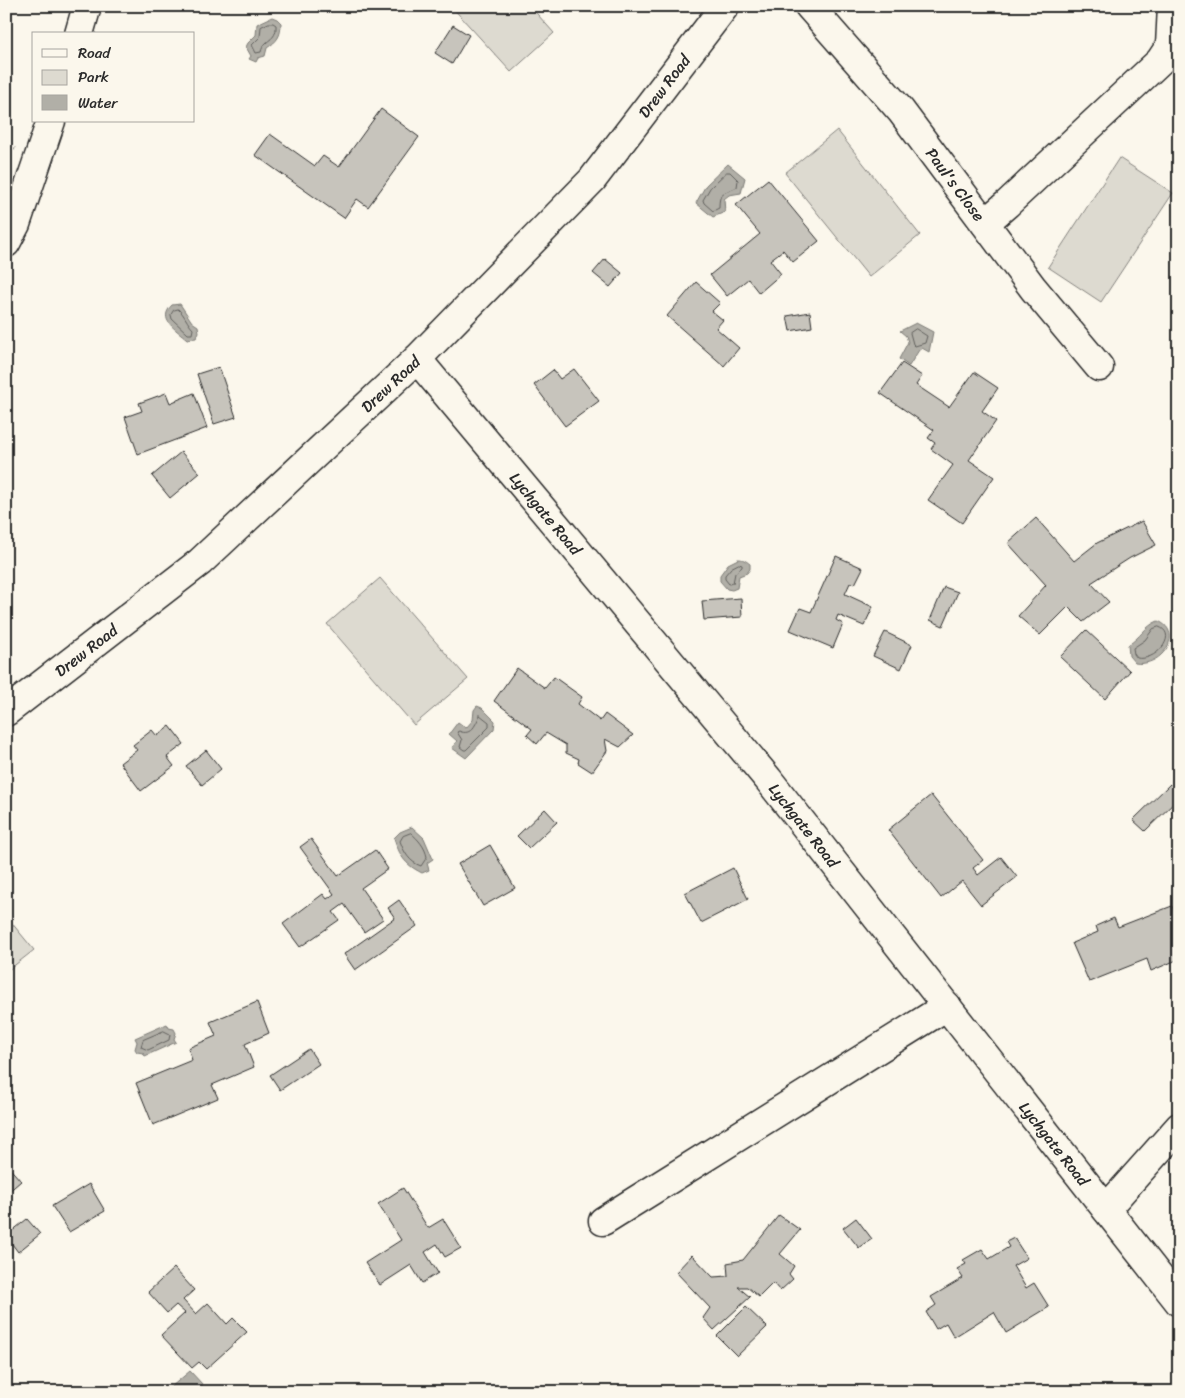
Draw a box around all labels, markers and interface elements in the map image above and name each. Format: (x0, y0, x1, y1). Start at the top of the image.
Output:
legend (32, 32, 195, 122)
text: Road (78, 40, 111, 66)
street label: Drew Road (630, 47, 699, 124)
text: Park (78, 64, 109, 90)
text: Water (78, 90, 118, 116)
street label: Paul's Close (918, 141, 993, 228)
street label: Drew Road (354, 347, 428, 420)
street label: Lychgate Road (502, 465, 591, 563)
street label: Drew Road (48, 615, 125, 684)
street label: Lychgate Road (761, 776, 848, 875)
street label: Lychgate Road (1012, 1095, 1098, 1194)

